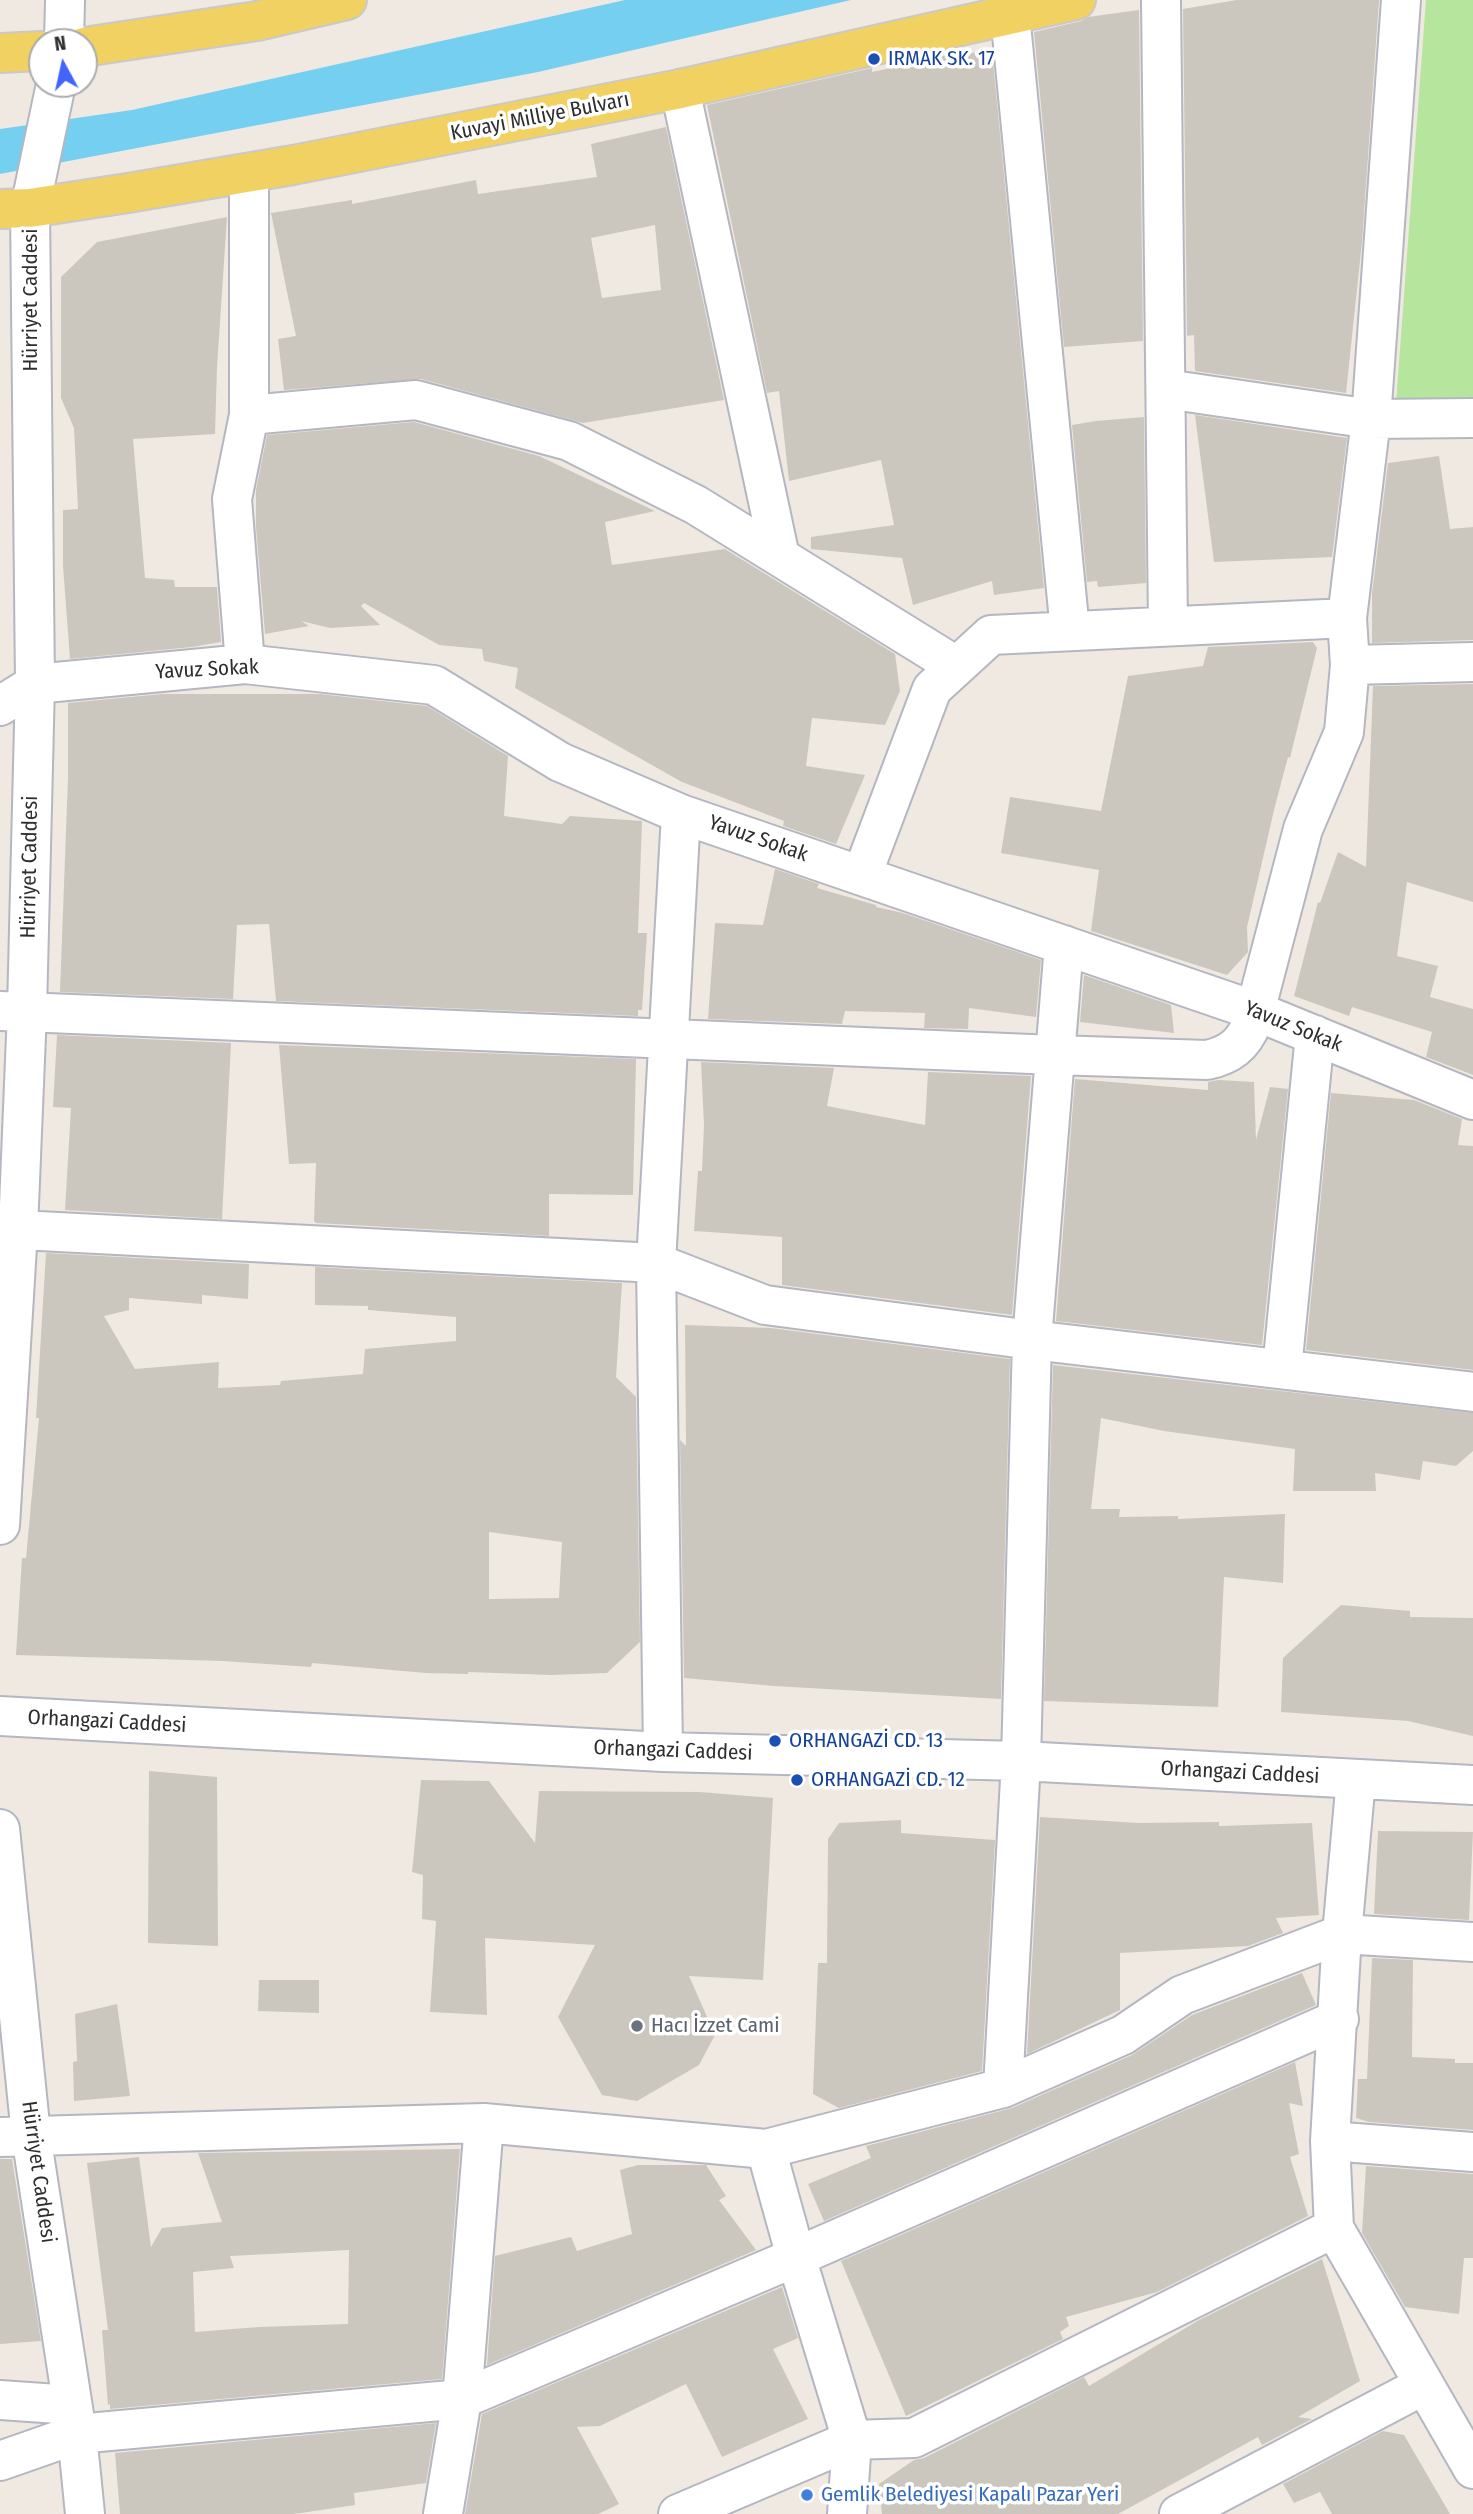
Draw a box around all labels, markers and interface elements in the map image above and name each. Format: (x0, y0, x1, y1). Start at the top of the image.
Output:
north arrow (28, 28, 98, 98)
text: N (53, 32, 68, 56)
place label: IRMAK SK. 17 (888, 46, 995, 72)
marker: IRMAK SK. 17 (866, 51, 882, 67)
street label: Kuvayi Milliye Bulvarı (449, 87, 631, 147)
street label: Hürriyet Caddesi (18, 228, 44, 372)
street label: Yavuz Sokak (155, 655, 259, 685)
street label: Hürriyet Caddesi (16, 795, 44, 939)
street label: Yavuz Sokak (705, 810, 811, 868)
street label: Yavuz Sokak (1240, 996, 1346, 1058)
street label: Orhangazi Caddesi (27, 1705, 187, 1739)
place label: ORHANGAZİ CD. 13 (789, 1728, 943, 1754)
marker: ORHANGAZİ CD. 13 (767, 1733, 783, 1749)
street label: Orhangazi Caddesi (593, 1736, 753, 1766)
street label: Orhangazi Caddesi (1160, 1756, 1320, 1790)
place label: ORHANGAZİ CD. 12 (811, 1767, 965, 1793)
marker: ORHANGAZİ CD. 12 (789, 1772, 805, 1788)
place label: Hacı İzzet Cami (651, 2013, 780, 2039)
marker: Hacı İzzet Cami (629, 2018, 645, 2034)
street label: Hürriyet Caddesi (16, 2099, 60, 2245)
place label: Gemlik Belediyesi Kapalı Pazar Yeri (821, 2482, 1119, 2508)
marker: Gemlik Belediyesi Kapalı Pazar Yeri (799, 2487, 815, 2503)

